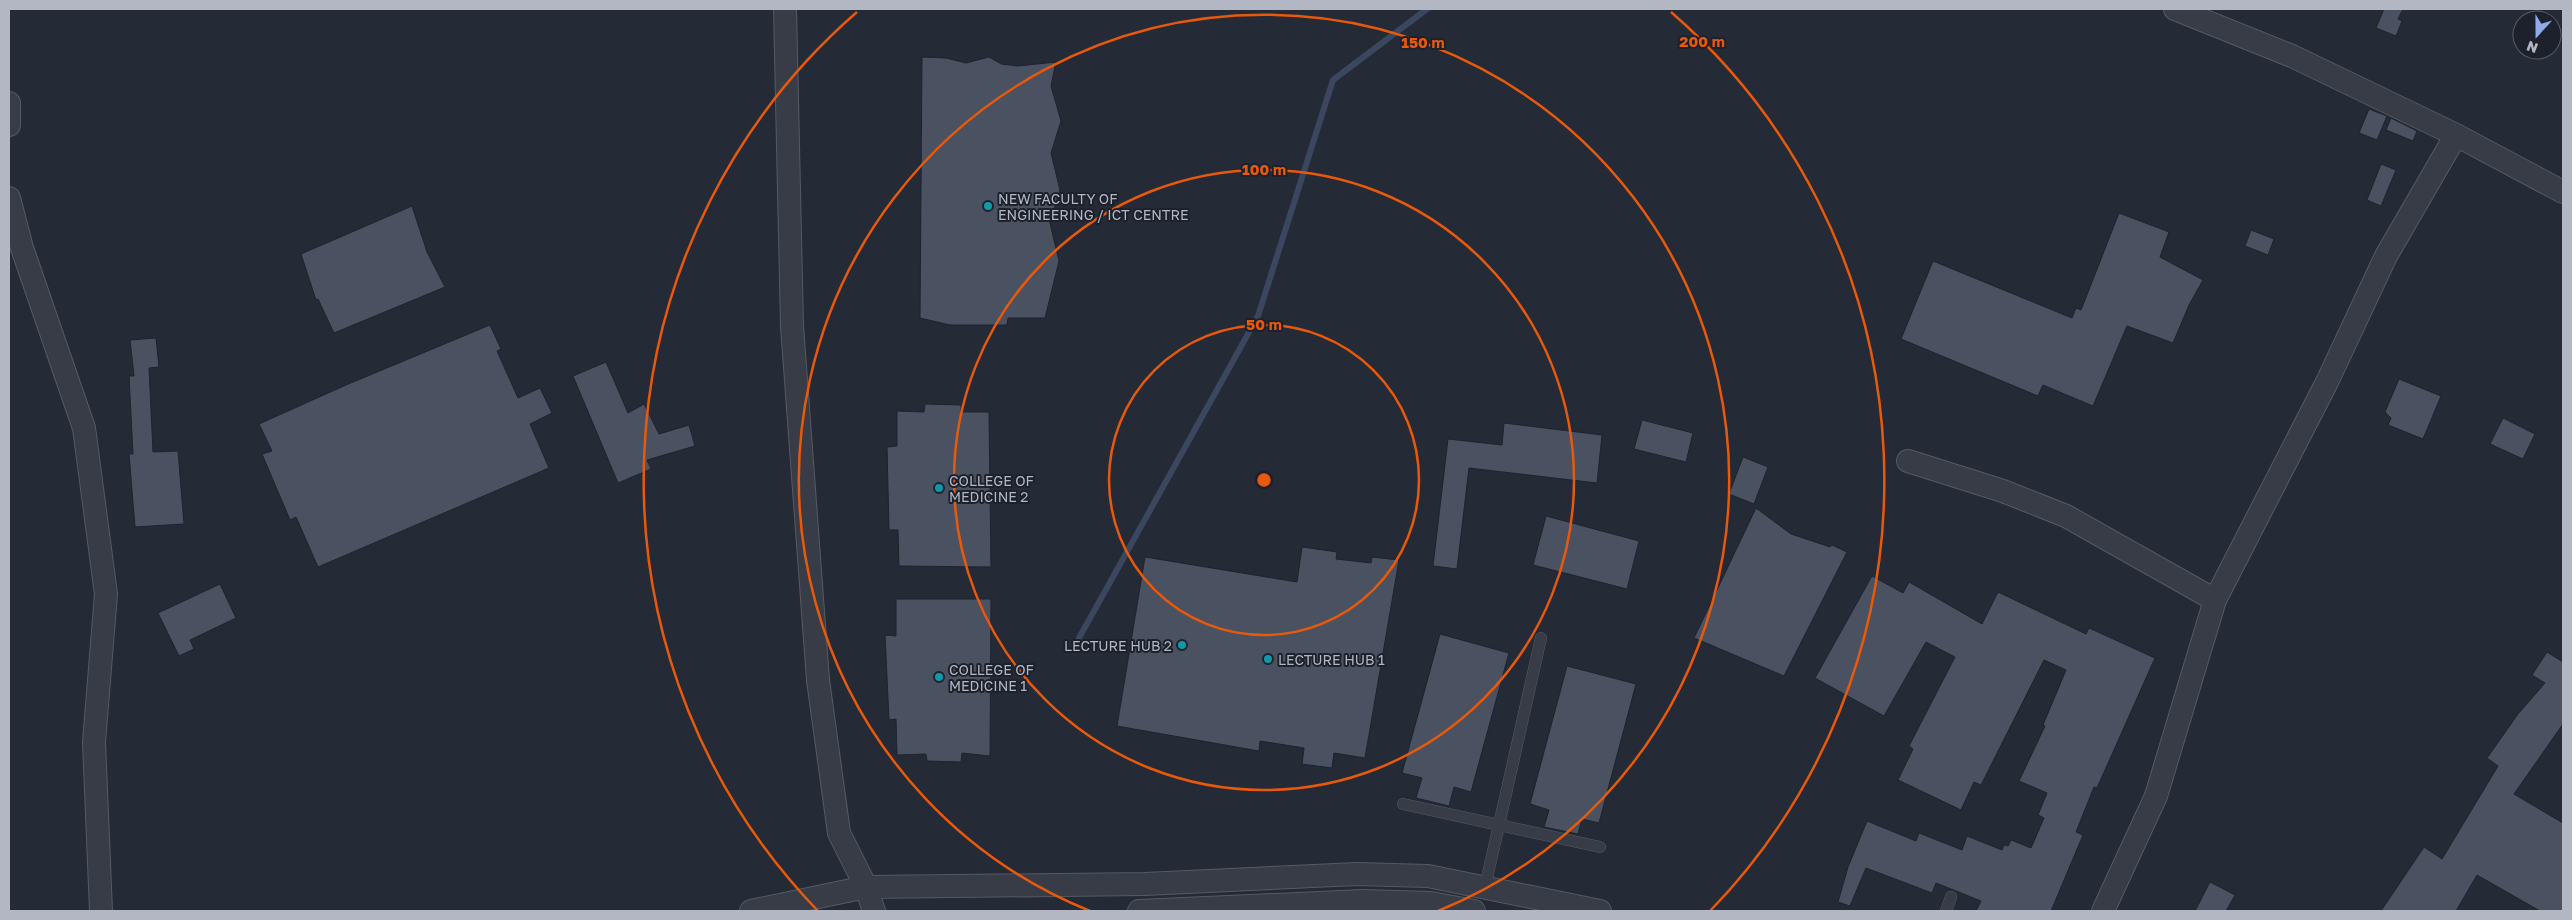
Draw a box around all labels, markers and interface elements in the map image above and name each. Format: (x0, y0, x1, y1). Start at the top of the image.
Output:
north arrow (2512, 10, 2562, 60)
text: 200 m (1679, 32, 1725, 50)
text: 150 m (1401, 33, 1445, 51)
text: N (2524, 38, 2540, 57)
text: 100 m (1242, 160, 1286, 178)
place label: NEW FACULTY OF ENGINEERING / ICT CENTRE (998, 190, 1189, 223)
marker: NEW FACULTY OF ENGINEERING / ICT CENTRE (982, 200, 994, 212)
text: 50 m (1246, 315, 1282, 333)
centre of rings (1255, 471, 1273, 489)
place label: COLLEGE OF MEDICINE 2 (949, 472, 1034, 505)
marker: COLLEGE OF MEDICINE 2 (933, 482, 945, 494)
place label: LECTURE HUB 2 (1064, 637, 1172, 654)
marker: LECTURE HUB 2 (1176, 639, 1188, 651)
place label: LECTURE HUB 1 (1278, 651, 1385, 668)
marker: LECTURE HUB 1 (1262, 653, 1274, 665)
place label: COLLEGE OF MEDICINE 1 (949, 661, 1034, 694)
marker: COLLEGE OF MEDICINE 1 (933, 671, 945, 683)

